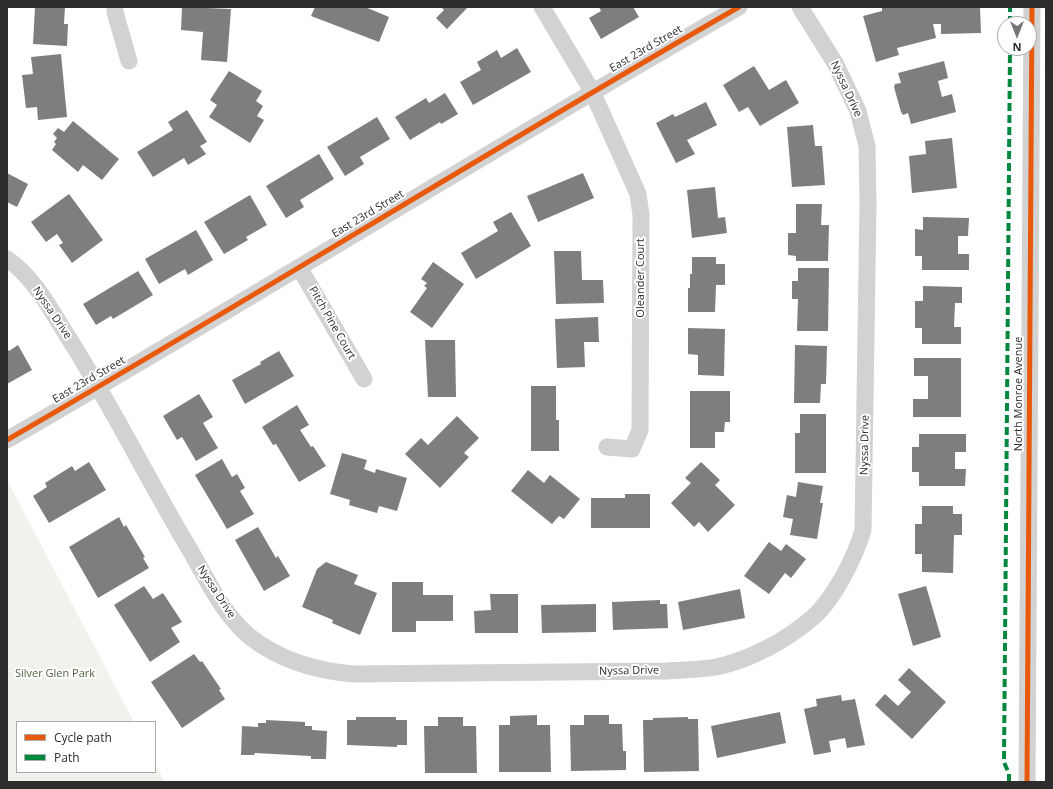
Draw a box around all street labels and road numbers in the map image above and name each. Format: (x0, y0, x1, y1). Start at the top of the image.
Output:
street label: East 23rd Street (607, 23, 685, 75)
street label: Nyssa Drive (827, 59, 865, 119)
street label: East 23rd Street (330, 187, 406, 241)
street label: Oleander Court (634, 238, 648, 318)
street label: Nyssa Drive (30, 284, 74, 342)
street label: Pitch Pine Court (306, 284, 358, 362)
street label: North Monroe Avenue (1012, 337, 1026, 451)
street label: East 23rd Street (50, 354, 128, 406)
street label: Nyssa Drive (858, 415, 872, 475)
street label: Nyssa Drive (194, 563, 238, 621)
street label: Nyssa Drive (599, 664, 659, 678)

